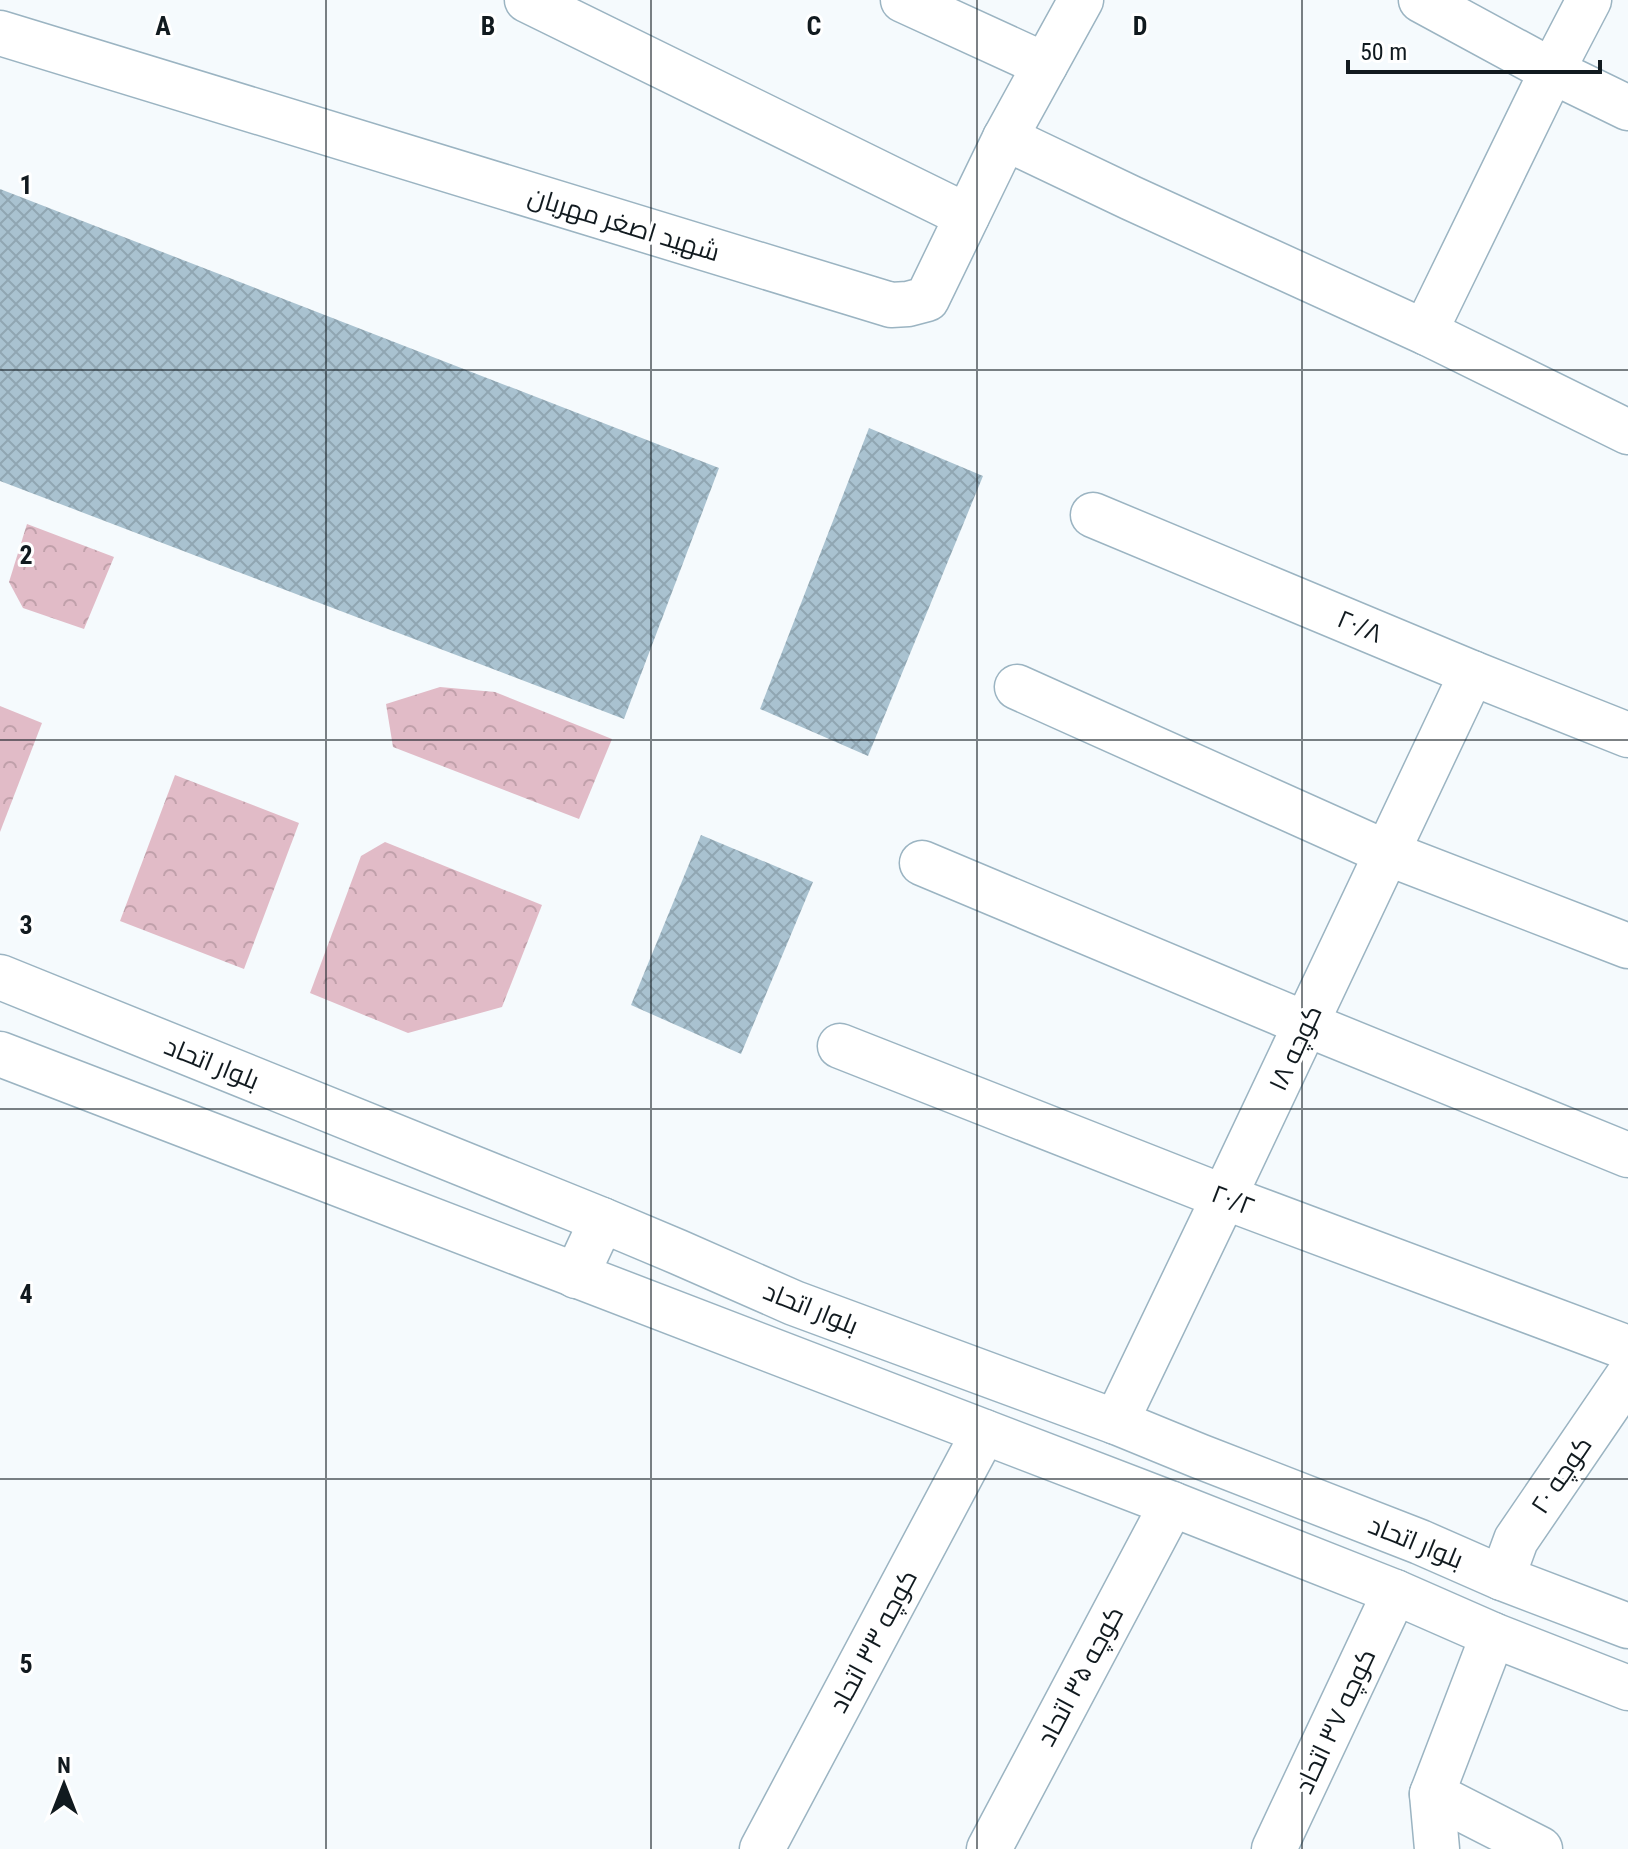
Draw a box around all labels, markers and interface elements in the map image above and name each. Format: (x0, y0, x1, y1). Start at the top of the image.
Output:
text: A (155, 11, 171, 41)
text: B (481, 11, 495, 41)
text: C (807, 11, 822, 41)
text: D (1133, 11, 1147, 41)
scale bar (1348, 24, 1600, 74)
text: 50 m (1360, 38, 1407, 66)
text: 1 (19, 170, 33, 200)
street label: شهید اصغر مهربان (524, 181, 723, 268)
text: 2 (19, 540, 33, 570)
street label: ۲۰/۸ (1333, 603, 1387, 649)
text: 3 (19, 910, 33, 940)
street label: کوچه ۱۸ (1262, 1000, 1330, 1096)
street label: بلوار اتحاد (160, 1030, 264, 1096)
street label: ۲۰/۲ (1207, 1178, 1259, 1222)
street label: بلوار اتحاد (759, 1275, 863, 1341)
text: 4 (19, 1279, 33, 1309)
street label: کوچه ۲۰ (1524, 1431, 1599, 1521)
street label: بلوار اتحاد (1364, 1509, 1468, 1575)
street label: کوچه ۳۳ اتحاد (823, 1564, 925, 1719)
street label: کوچه ۳۵ اتحاد (1031, 1601, 1131, 1752)
street label: کوچه ۳۷ اتحاد (1288, 1644, 1383, 1799)
text: 5 (19, 1649, 33, 1679)
north arrow (24, 1745, 104, 1825)
text: N (57, 1753, 71, 1778)

